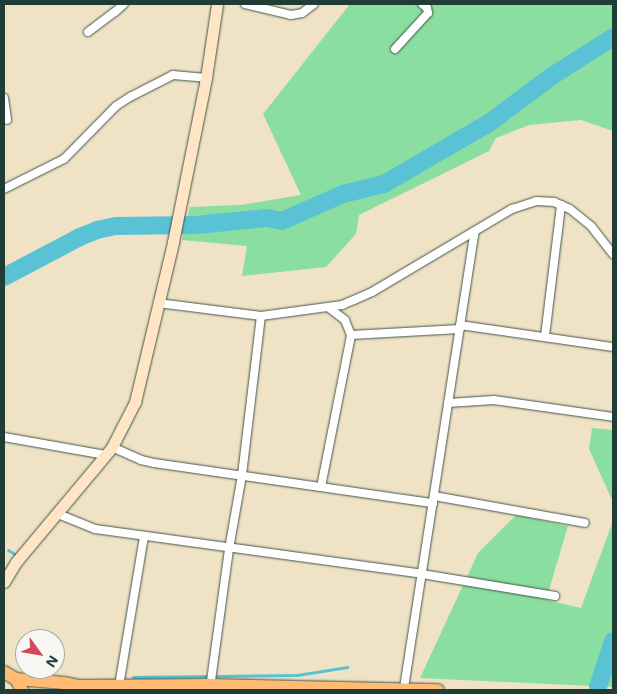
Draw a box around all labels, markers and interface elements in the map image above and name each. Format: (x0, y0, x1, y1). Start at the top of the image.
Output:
north arrow (15, 629, 65, 679)
text: N (41, 652, 63, 671)

